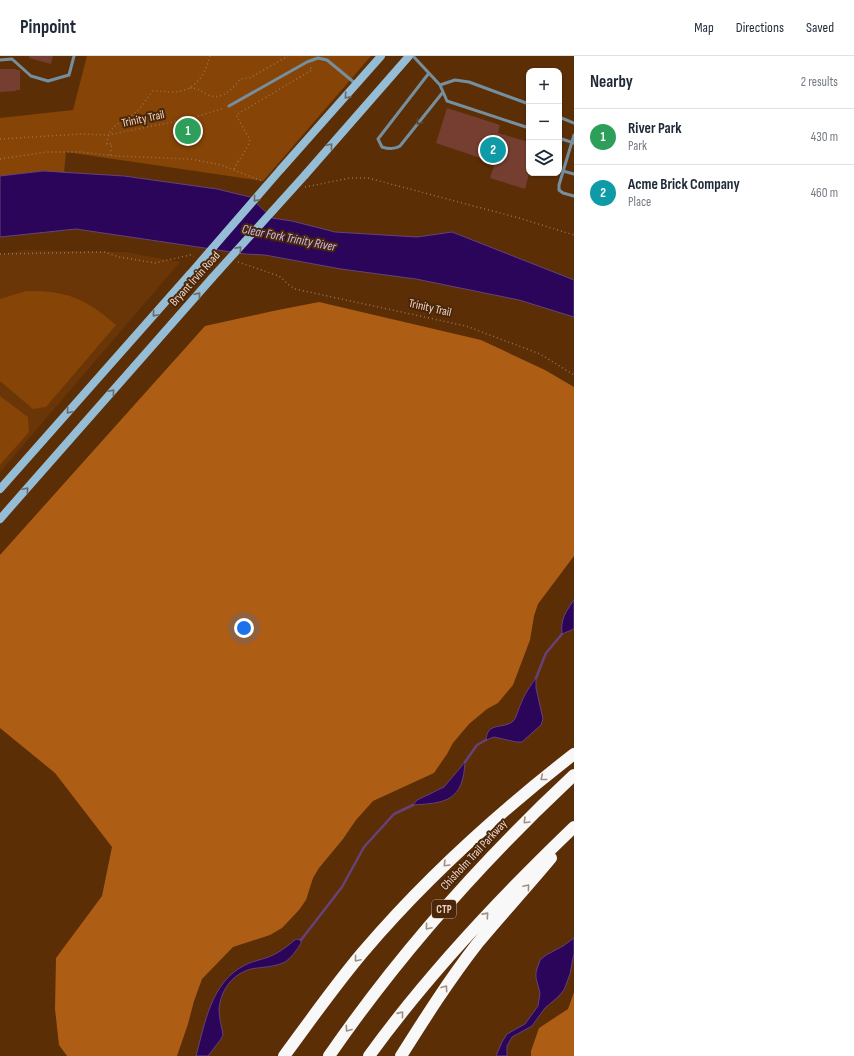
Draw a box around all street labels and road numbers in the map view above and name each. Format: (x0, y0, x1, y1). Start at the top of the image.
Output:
street label: Trinity Trail (120, 107, 166, 131)
street label: Bryant Irvin Road (166, 248, 224, 310)
street label: Trinity Trail (407, 296, 453, 320)
street label: Chisholm Trail Parkway (437, 816, 511, 893)
road number: CTP (432, 900, 456, 918)

